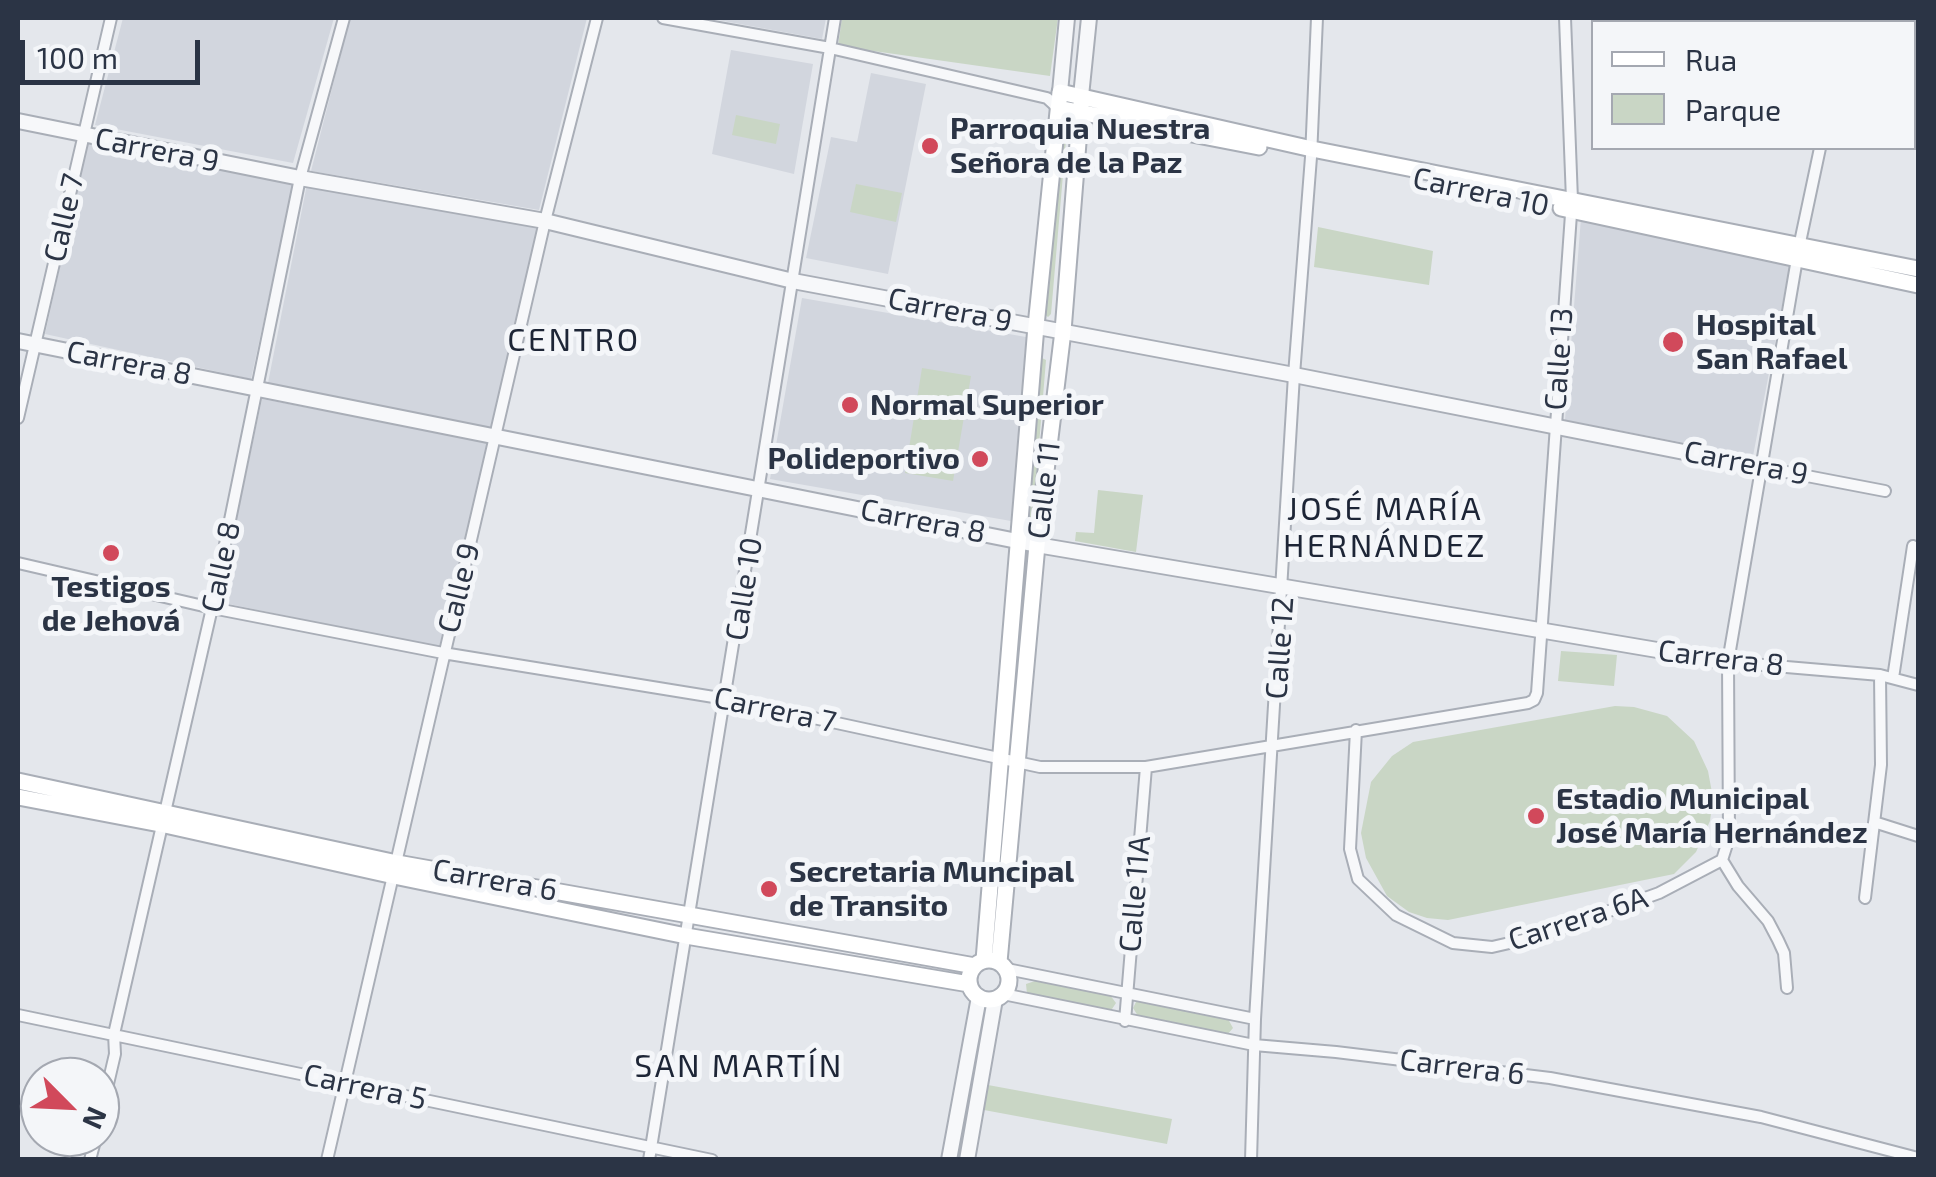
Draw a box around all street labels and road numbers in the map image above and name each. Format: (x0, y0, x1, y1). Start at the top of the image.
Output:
street label: Carrera 9 (92, 120, 222, 180)
street label: Carrera 10 (1409, 160, 1553, 224)
street label: Calle 7 (36, 170, 92, 266)
street label: Carrera 9 (885, 280, 1015, 340)
street label: Calle 13 (1537, 306, 1581, 412)
street label: Carrera 8 (63, 333, 195, 393)
street label: Carrera 9 (1681, 433, 1811, 493)
street label: Calle 11 (1020, 439, 1068, 541)
street label: Carrera 8 (857, 491, 989, 551)
street label: Calle 8 (194, 518, 248, 616)
street label: Calle 10 (718, 535, 770, 643)
street label: Calle 9 (430, 539, 488, 637)
street label: Calle 12 (1258, 595, 1302, 701)
street label: Carrera 8 (1656, 632, 1786, 684)
street label: Carrera 7 (711, 680, 839, 740)
street label: Calle 11A (1112, 834, 1158, 954)
street label: Carrera 6 (430, 851, 560, 909)
street label: Carrera 6A (1504, 880, 1652, 958)
street label: Carrera 6 (1397, 1041, 1527, 1093)
street label: Carrera 5 (300, 1056, 430, 1118)

